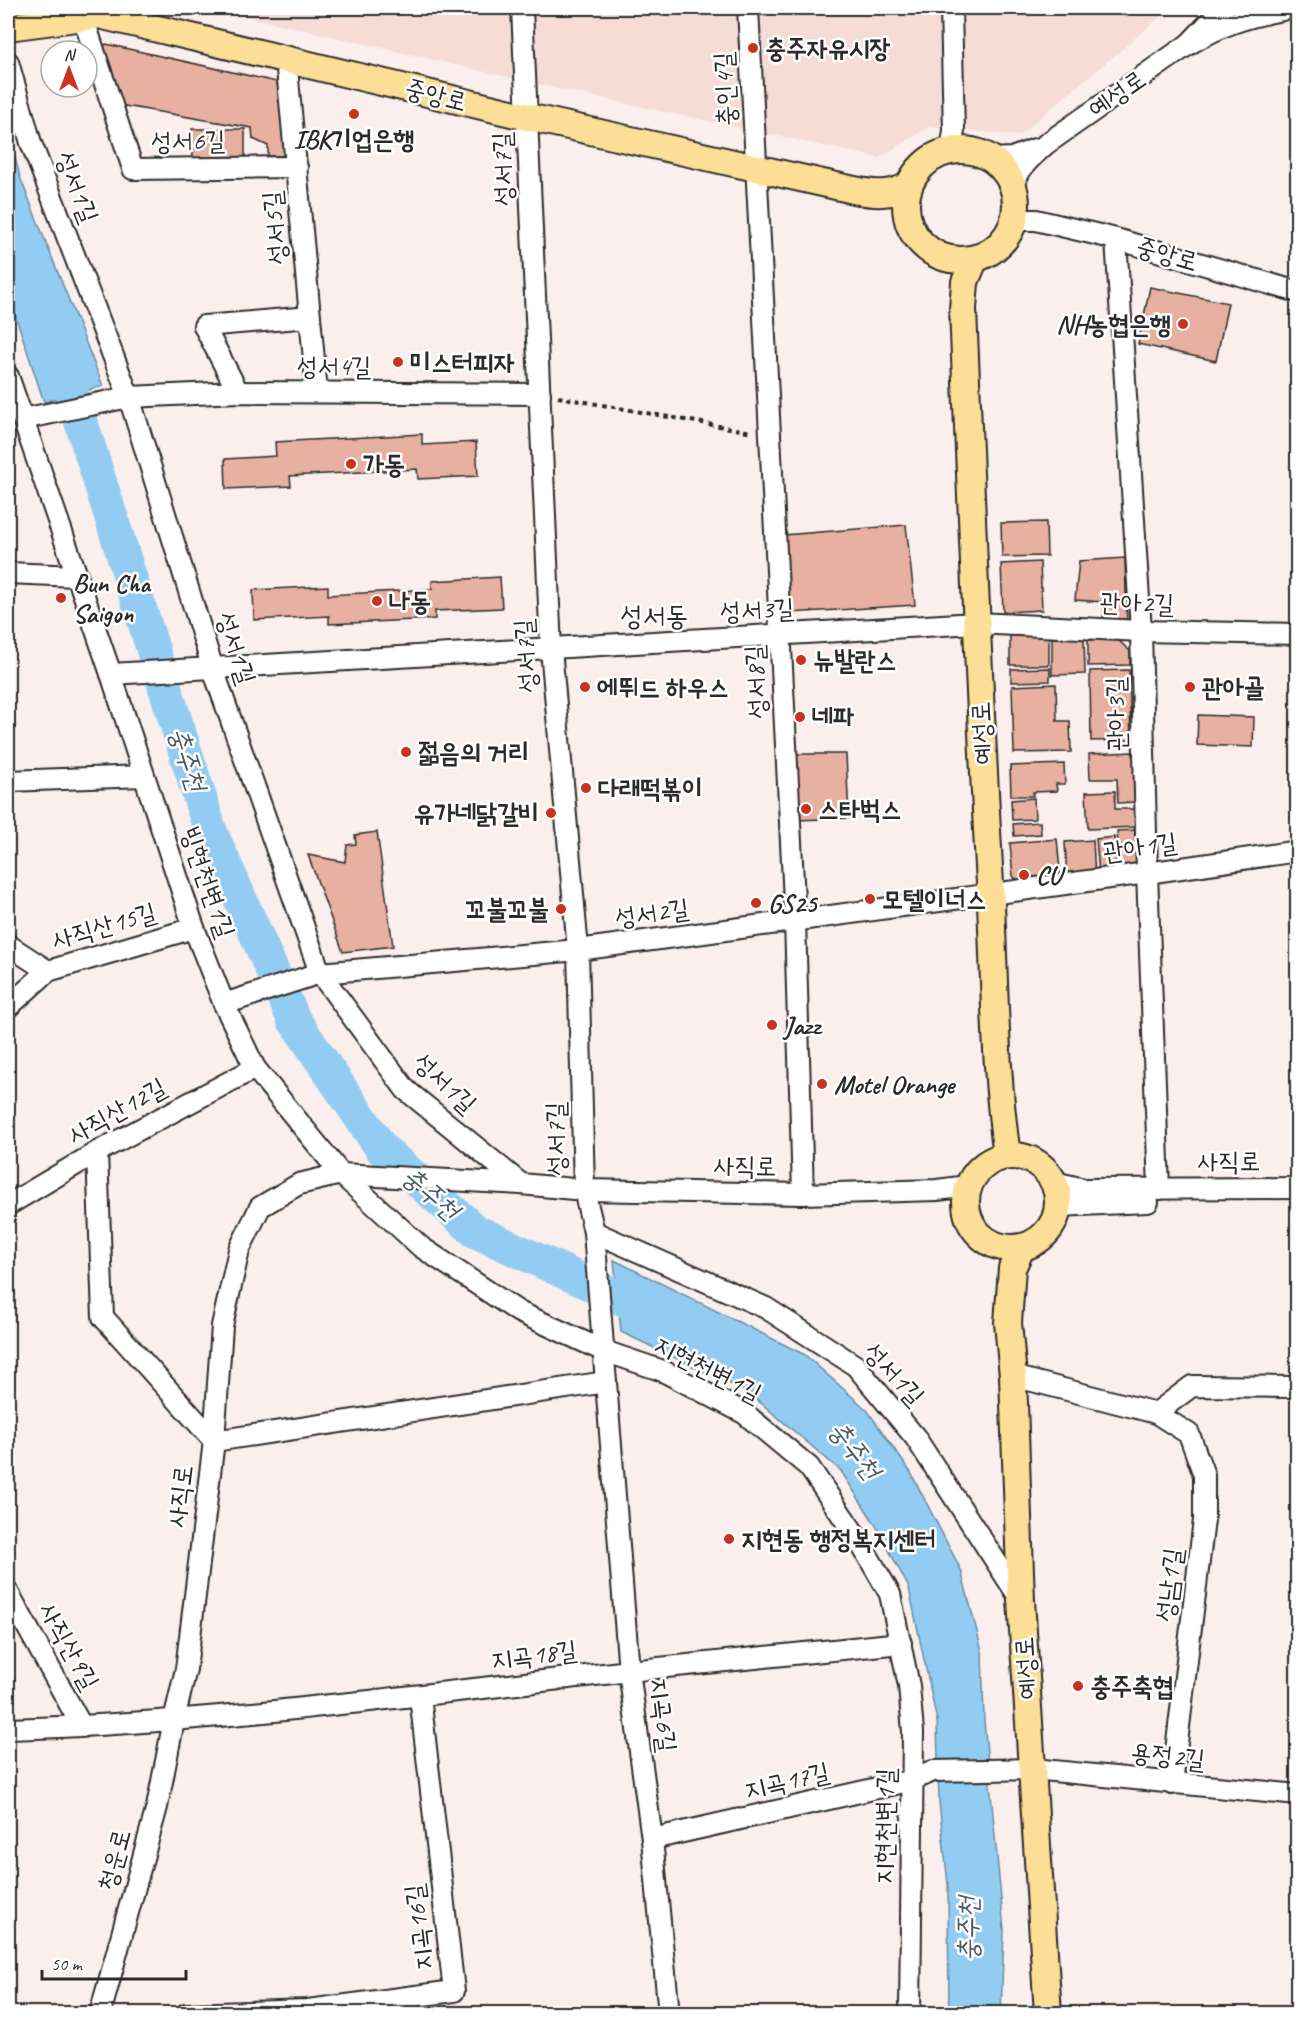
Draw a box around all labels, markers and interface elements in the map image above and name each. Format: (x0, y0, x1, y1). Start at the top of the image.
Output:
place label: 충주자유시장 (765, 32, 891, 65)
north arrow (39, 39, 99, 99)
marker: 충주자유시장 (746, 41, 760, 55)
text: N (64, 45, 77, 65)
street label: 충인4길 (707, 51, 743, 127)
street label: 예성로 (1082, 62, 1152, 126)
street label: 중앙로 (402, 71, 470, 119)
marker: IBK기업은행 (347, 107, 361, 121)
place label: IBK기업은행 (294, 123, 415, 156)
street label: 성서6길 (150, 124, 226, 158)
street label: 성서7길 (485, 131, 521, 207)
street label: 성서1길 (48, 146, 106, 228)
street label: 성서5길 (255, 189, 295, 267)
street label: 중앙로 (1132, 229, 1202, 279)
place label: NH농협은행 (1056, 308, 1171, 341)
marker: NH농협은행 (1176, 317, 1190, 331)
place label: 미스터피자 (410, 346, 515, 379)
street label: 성서4길 (297, 350, 371, 383)
marker: 미스터피자 (391, 355, 405, 369)
place label: 가동 (363, 448, 405, 481)
marker: 가동 (344, 457, 358, 471)
place label: Bun Cha Saigon (73, 567, 152, 630)
place label: 나동 (389, 585, 431, 618)
street label: 관아2길 (1099, 585, 1175, 621)
marker: Bun Cha Saigon (54, 591, 68, 605)
street label: 성서3길 (719, 592, 795, 628)
marker: 나동 (370, 594, 384, 608)
district label: 성서동 (620, 598, 688, 633)
street label: 성서1길 (209, 607, 263, 689)
street label: 성서7길 (507, 618, 545, 694)
street label: 성서8길 (738, 644, 774, 720)
place label: 뉴발란스 (813, 644, 897, 677)
marker: 뉴발란스 (794, 653, 808, 667)
place label: 에뛰드 하우스 (597, 671, 729, 704)
place label: 관아골 (1202, 671, 1265, 704)
street label: 관아3길 (1099, 676, 1133, 752)
marker: 에뛰드 하우스 (578, 680, 592, 694)
marker: 관아골 (1183, 680, 1197, 694)
place label: 네파 (812, 701, 854, 734)
street label: 예성로 (964, 701, 1000, 765)
marker: 네파 (793, 710, 807, 724)
water label: 충주천 (162, 723, 215, 797)
place label: 젊음의 거리 (418, 736, 529, 769)
marker: 젊음의 거리 (399, 745, 413, 759)
place label: 다래떡볶이 (598, 772, 703, 805)
marker: 다래떡볶이 (579, 781, 593, 795)
place label: 스타벅스 (818, 793, 902, 826)
place label: 유가네닭갈비 (413, 797, 539, 830)
marker: 스타벅스 (799, 802, 813, 816)
marker: 유가네닭갈비 (544, 806, 558, 820)
street label: 빙현천변1길 (173, 822, 243, 942)
street label: 관아1길 (1101, 825, 1179, 869)
place label: CU (1036, 859, 1066, 892)
marker: CU (1017, 868, 1031, 882)
place label: 모텔이너스 (882, 883, 987, 916)
place label: GS25 (768, 887, 819, 920)
street label: 성서2길 (613, 891, 691, 935)
marker: 모텔이너스 (863, 892, 877, 906)
place label: 꼬불꼬불 (465, 893, 549, 926)
street label: 사직산15길 (48, 895, 160, 957)
marker: GS25 (749, 896, 763, 910)
marker: 꼬불꼬불 (554, 902, 568, 916)
place label: Jazz (782, 1009, 823, 1042)
marker: Jazz (765, 1018, 779, 1032)
street label: 성서1길 (407, 1046, 484, 1121)
place label: Motel Orange (834, 1068, 956, 1101)
street label: 사직산12길 (62, 1071, 172, 1151)
marker: Motel Orange (815, 1077, 829, 1091)
street label: 성서7길 (539, 1101, 573, 1177)
street label: 사직로 (1198, 1145, 1260, 1178)
street label: 사직로 (713, 1149, 777, 1183)
water label: 충주천 (395, 1159, 468, 1229)
street label: 지현천변1길 (649, 1328, 767, 1410)
street label: 성서1길 (857, 1336, 932, 1413)
water label: 충주천 (822, 1414, 890, 1488)
street label: 사직로 (160, 1463, 200, 1529)
place label: 지현동 행정복지센터 (741, 1523, 936, 1556)
marker: 지현동 행정복지센터 (722, 1532, 736, 1546)
street label: 성남1길 (1148, 1546, 1190, 1624)
street label: 사직산9길 (31, 1596, 107, 1696)
street label: 지곡18길 (489, 1633, 579, 1677)
street label: 예성로 (1007, 1636, 1045, 1700)
place label: 충주축협 (1090, 1670, 1174, 1703)
street label: 지곡6길 (642, 1676, 684, 1754)
marker: 충주축협 (1071, 1679, 1085, 1693)
street label: 용정2길 (1129, 1736, 1207, 1776)
street label: 지곡17길 (741, 1755, 833, 1807)
street label: 지현천변1길 (867, 1767, 903, 1884)
street label: 청운로 (90, 1825, 138, 1895)
street label: 지곡16길 (397, 1882, 441, 1972)
water label: 충주천 (951, 1894, 985, 1962)
scale bar (42, 1943, 186, 1981)
text: 50 m (51, 1953, 84, 1975)

